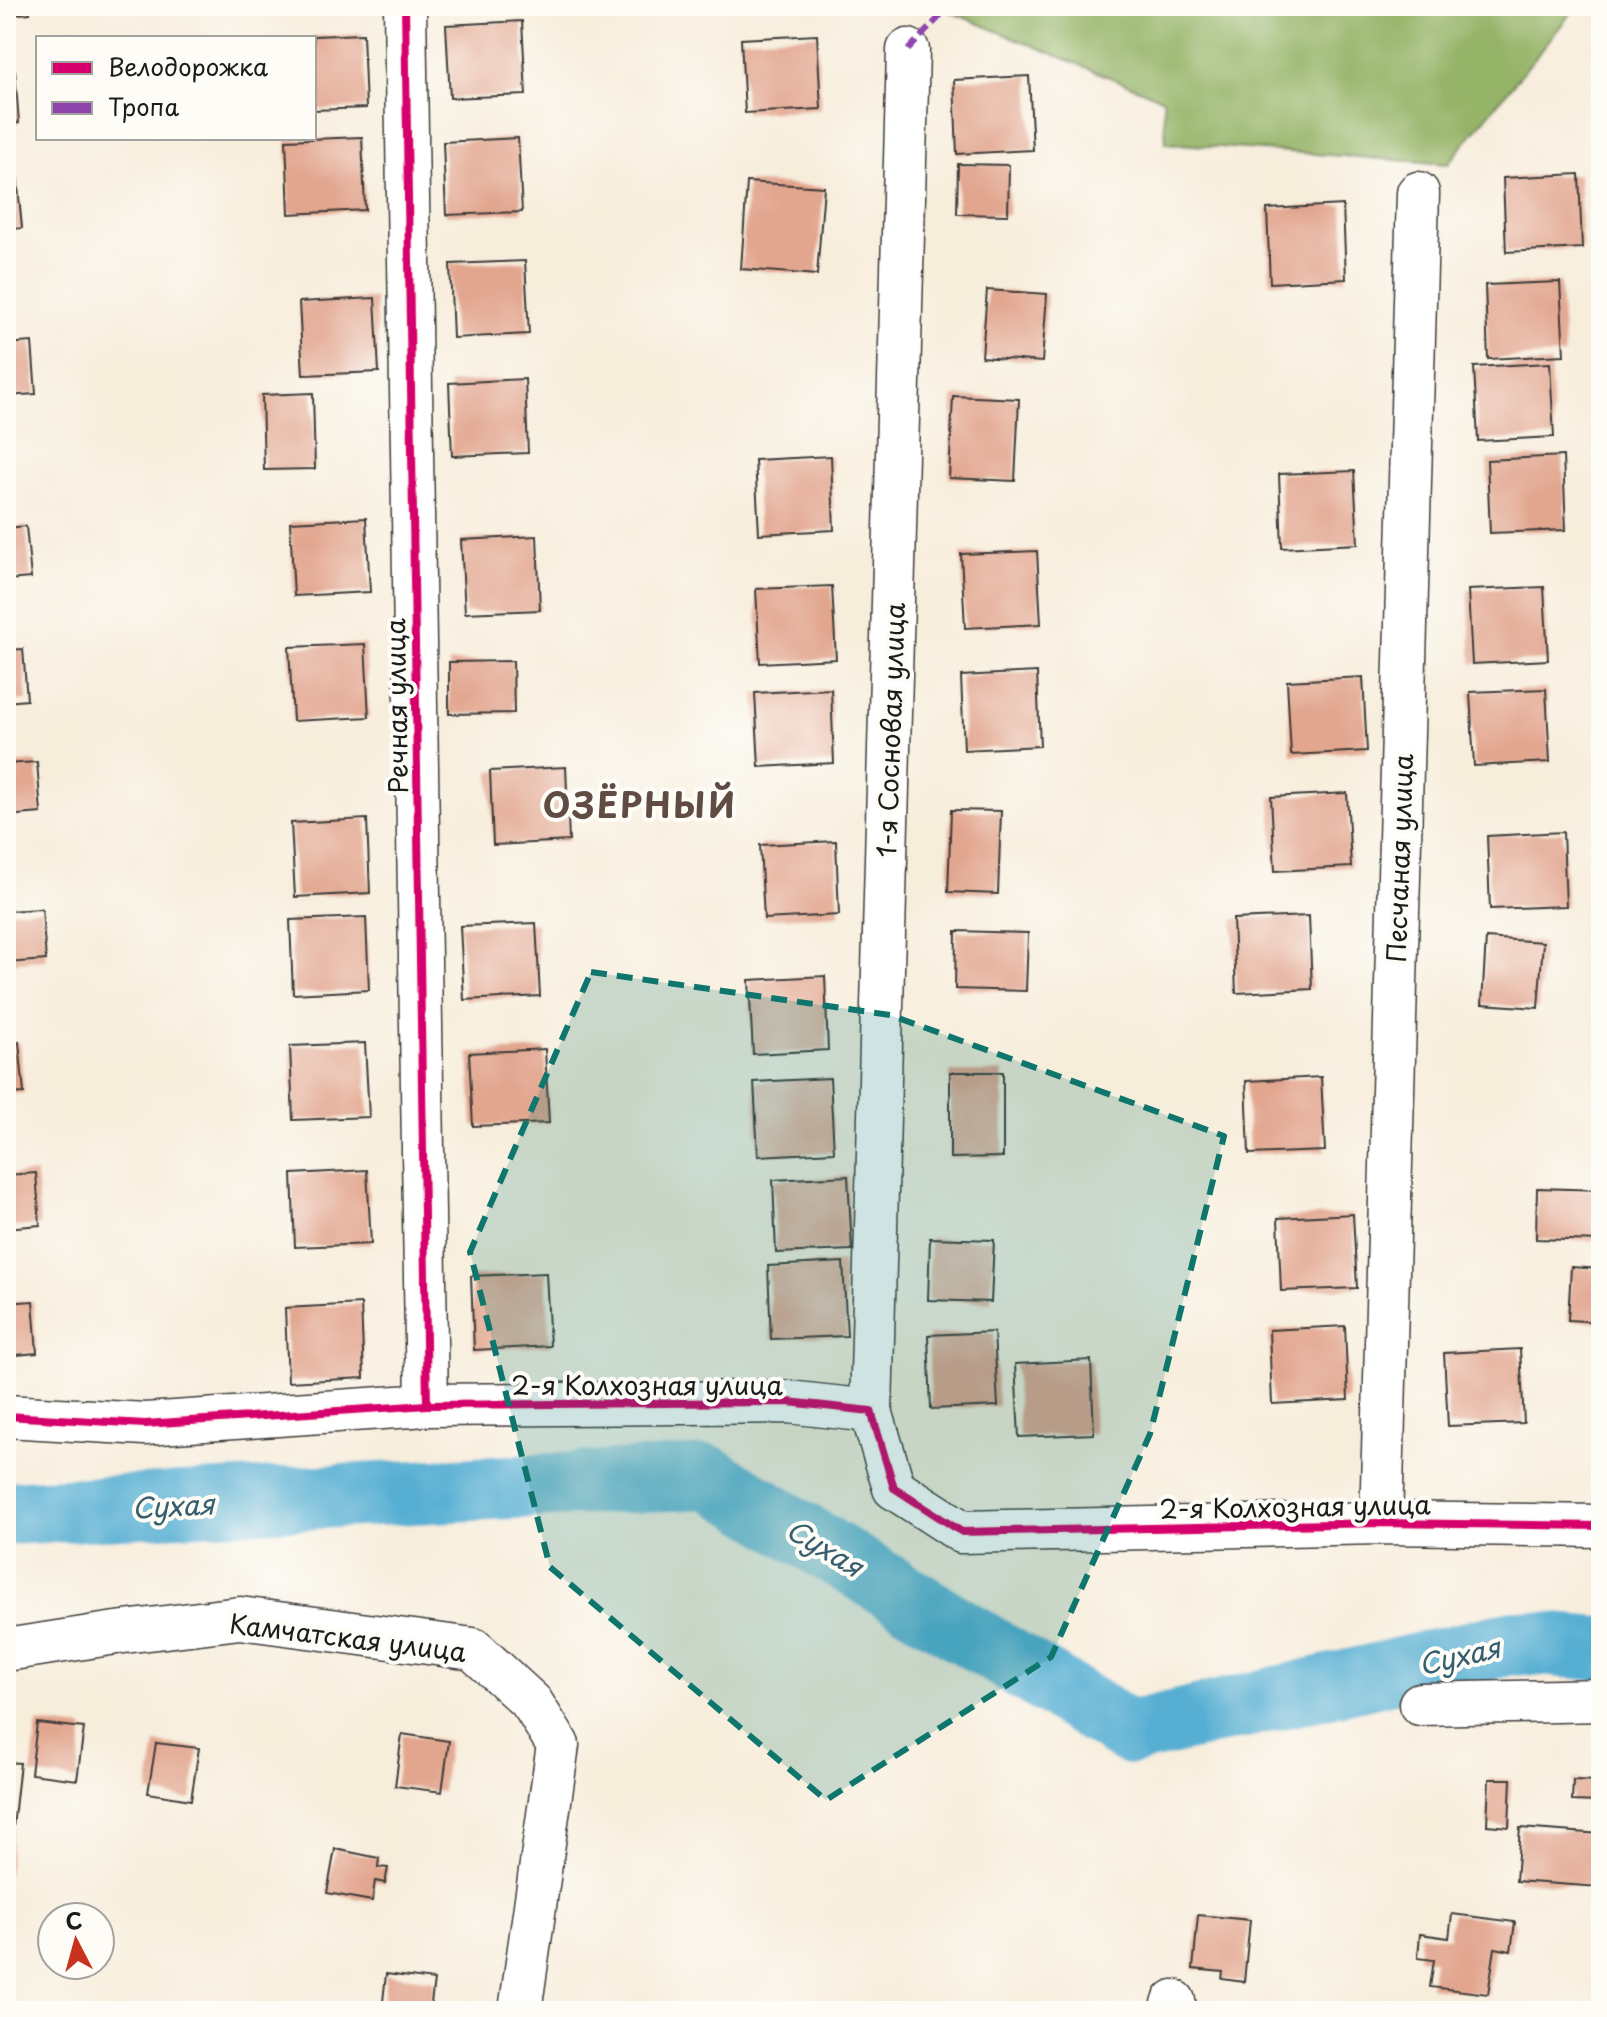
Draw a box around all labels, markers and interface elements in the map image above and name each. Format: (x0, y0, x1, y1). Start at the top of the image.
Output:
legend (36, 36, 316, 140)
text: Велодорожка (108, 48, 268, 84)
text: Тропа (108, 88, 179, 124)
street label: 1-я Сосновая улица (866, 601, 914, 858)
street label: Речная улица (375, 617, 417, 794)
street label: Песчаная улица (1376, 752, 1422, 963)
district label: ОЗЁРНЫЙ (543, 778, 737, 830)
street label: 2-я Колхозная улица (511, 1365, 783, 1404)
water label: Сухая (130, 1481, 217, 1529)
street label: 2-я Колхозная улица (1159, 1484, 1432, 1528)
water label: Сухая (778, 1507, 873, 1588)
street label: Камчатская улица (227, 1603, 469, 1671)
water label: Сухая (1414, 1624, 1506, 1685)
north arrow (36, 1901, 116, 1981)
text: С (64, 1902, 84, 1937)

